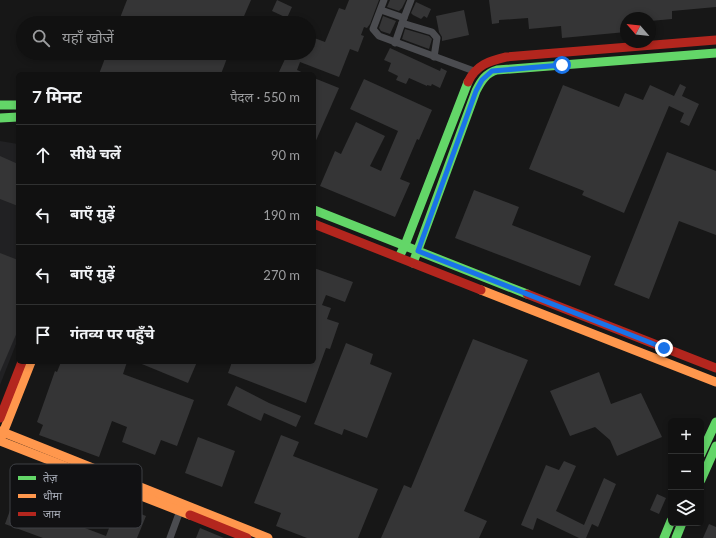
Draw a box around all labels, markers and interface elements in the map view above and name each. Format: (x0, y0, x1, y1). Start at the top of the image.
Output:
north arrow (620, 12, 656, 48)
search box (16, 16, 316, 60)
icon: search (30, 27, 52, 49)
text: यहाँ खोजें (62, 28, 114, 46)
route start (553, 56, 571, 74)
text: 7 मिनट (32, 86, 82, 107)
text: पैदल · 550 m (230, 89, 300, 105)
icon: ahead (32, 144, 54, 166)
text: सीधे चलें (70, 144, 121, 162)
text: 90 m (271, 147, 300, 163)
icon: left (32, 204, 54, 226)
text: बाएँ मुड़ें (70, 204, 115, 222)
text: 190 m (263, 207, 300, 223)
icon: left (32, 264, 54, 286)
text: बाएँ मुड़ें (70, 264, 115, 282)
text: 270 m (263, 267, 300, 283)
icon: arrive (32, 324, 54, 346)
text: गंतव्य पर पहुँचे (70, 324, 154, 342)
route end (655, 339, 673, 357)
map controls (668, 418, 704, 526)
button: + (668, 418, 704, 454)
button: − (668, 454, 704, 490)
legend (10, 464, 142, 528)
text: तेज़ (43, 471, 58, 484)
text: धीमा (43, 489, 62, 502)
button: layers (668, 490, 704, 526)
text: जाम (43, 507, 61, 520)

